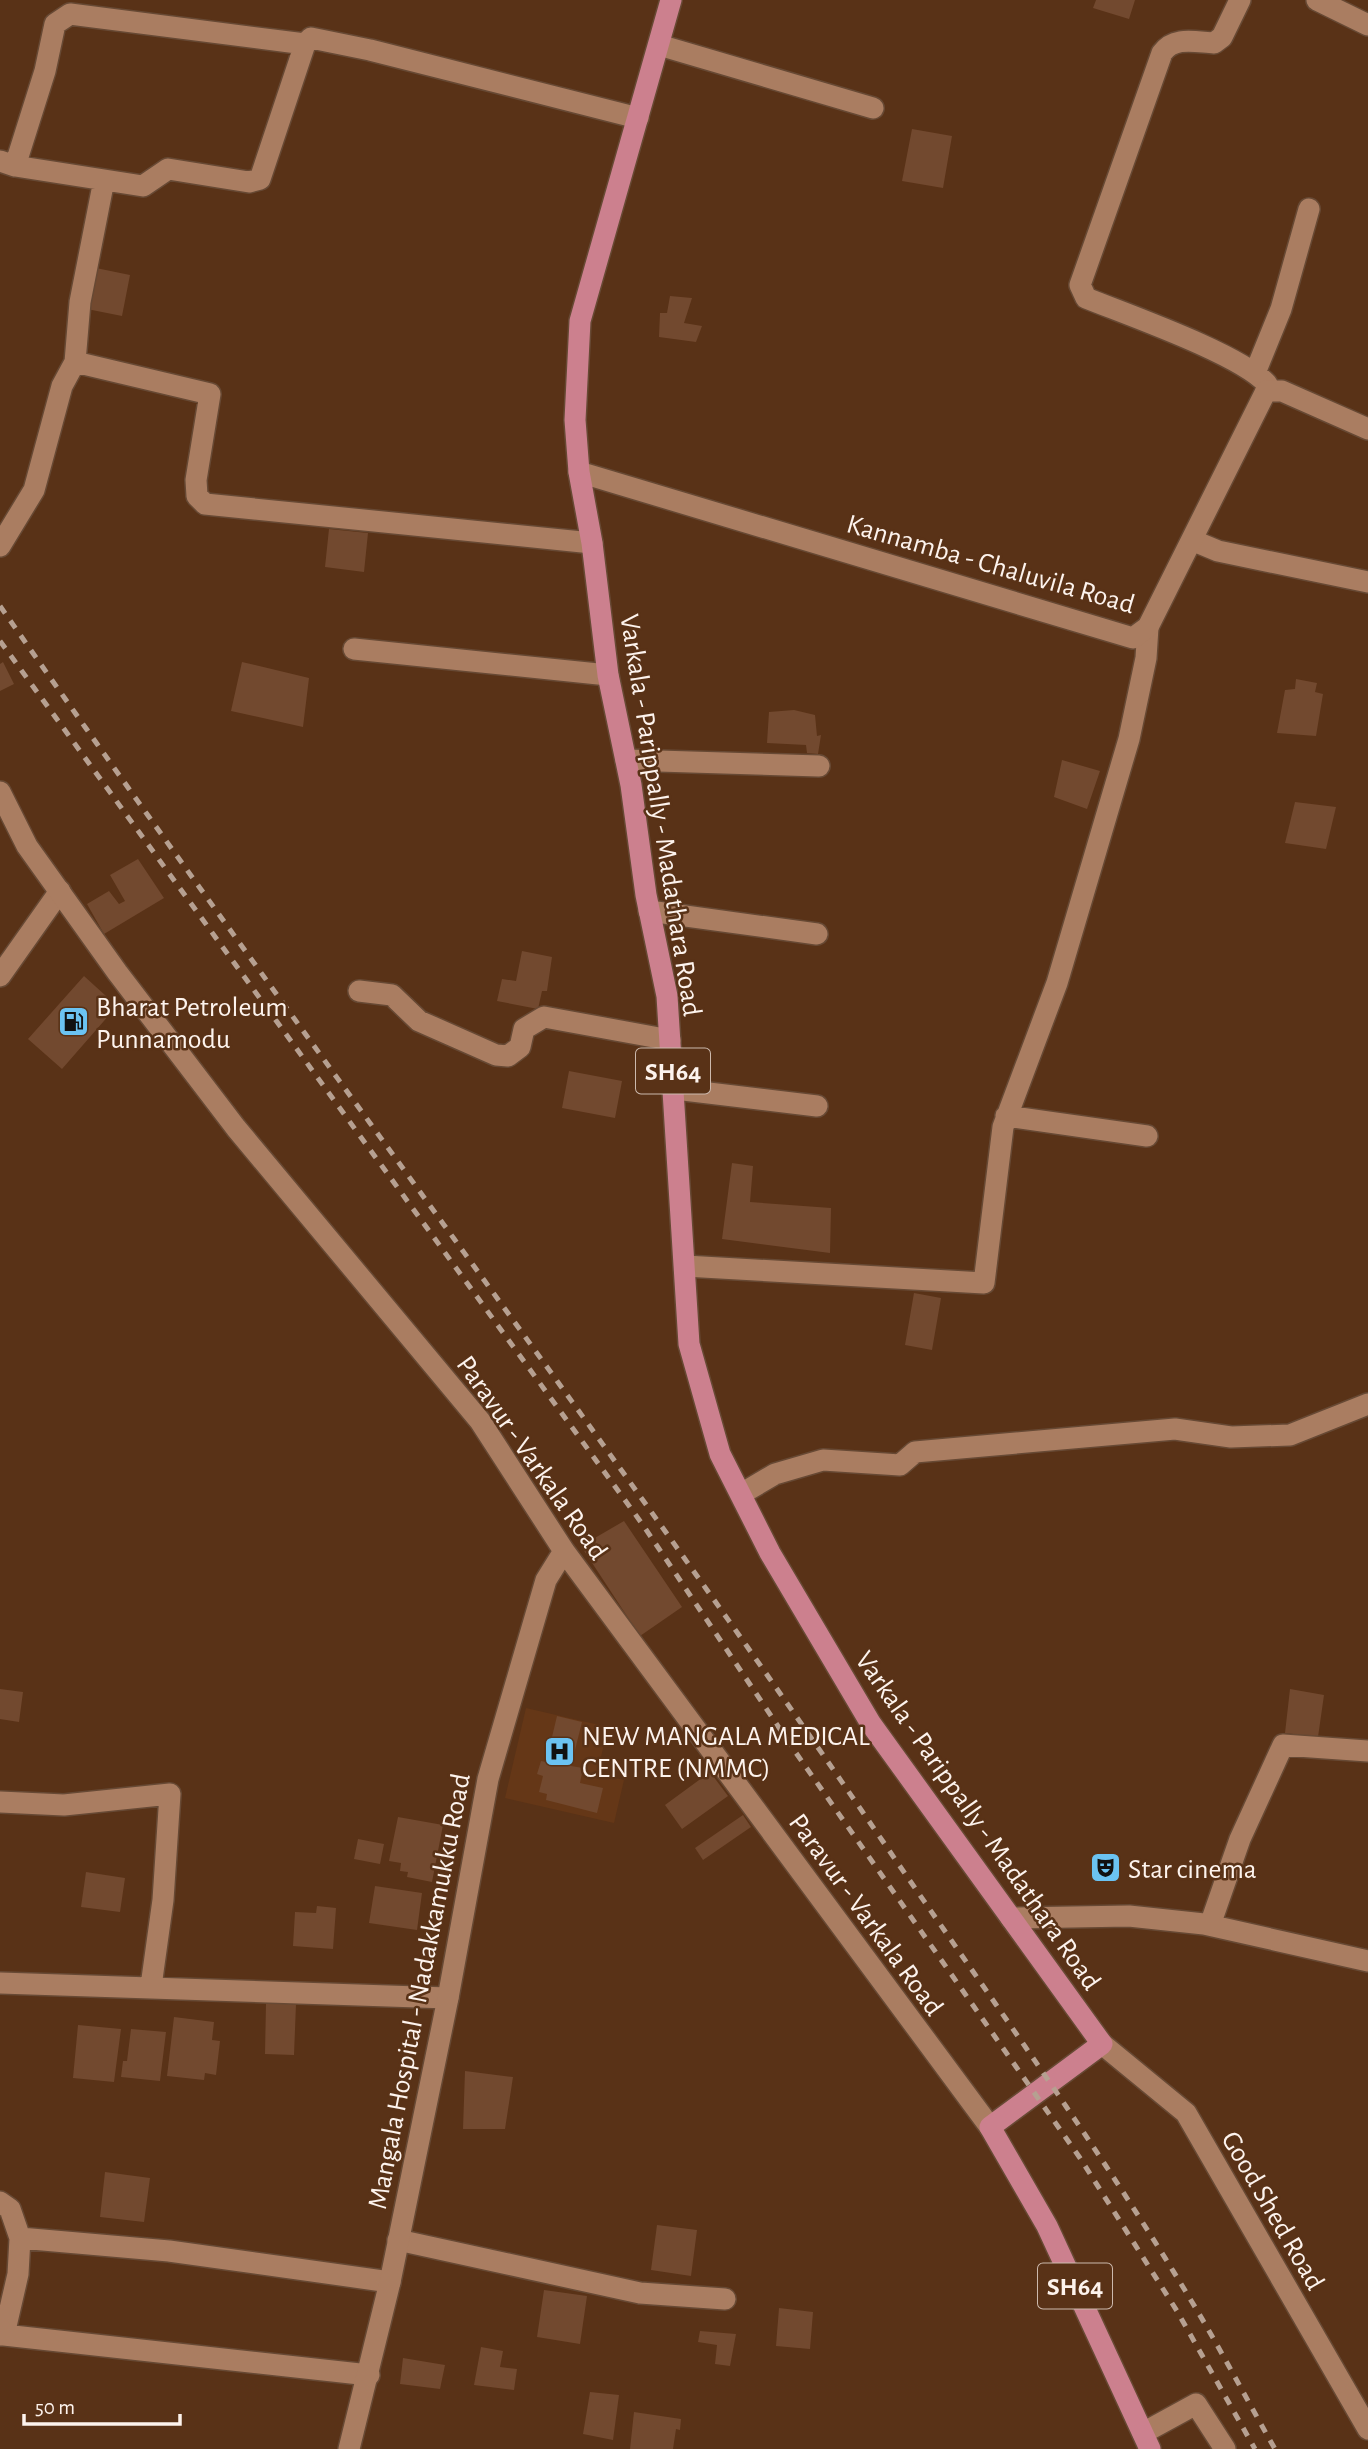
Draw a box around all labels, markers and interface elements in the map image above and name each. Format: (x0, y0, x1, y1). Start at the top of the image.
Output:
street label: Kannamba - Chaluvila Road (843, 510, 1138, 619)
street label: Varkala - Parippally - Madathara Road (614, 612, 706, 1018)
place label: Bharat Petroleum Punnamodu (96, 994, 288, 1054)
fuel station icon: Bharat Petroleum Punnamodu (56, 1005, 90, 1039)
road number: SH64 (636, 1048, 710, 1094)
street label: Paravur - Varkala Road (451, 1351, 612, 1565)
street label: Varkala - Parippally - Madathara Road (849, 1647, 1105, 1996)
place label: NEW MANGALA MEDICAL CENTRE (NMMC) (582, 1723, 870, 1783)
hospital icon: NEW MANGALA MEDICAL CENTRE (NMMC) (542, 1734, 576, 1768)
street label: Mangala Hospital - Nadakkamukku Road (364, 1771, 476, 2212)
street label: Paravur - Varkala Road (783, 1809, 948, 2021)
theatre icon: Star cinema (1088, 1851, 1122, 1885)
place label: Star cinema (1128, 1856, 1257, 1884)
street label: Good Shed Road (1216, 2127, 1329, 2295)
road number: SH64 (1038, 2264, 1112, 2308)
scale bar (24, 2382, 180, 2426)
text: 50 m (35, 2397, 75, 2418)

